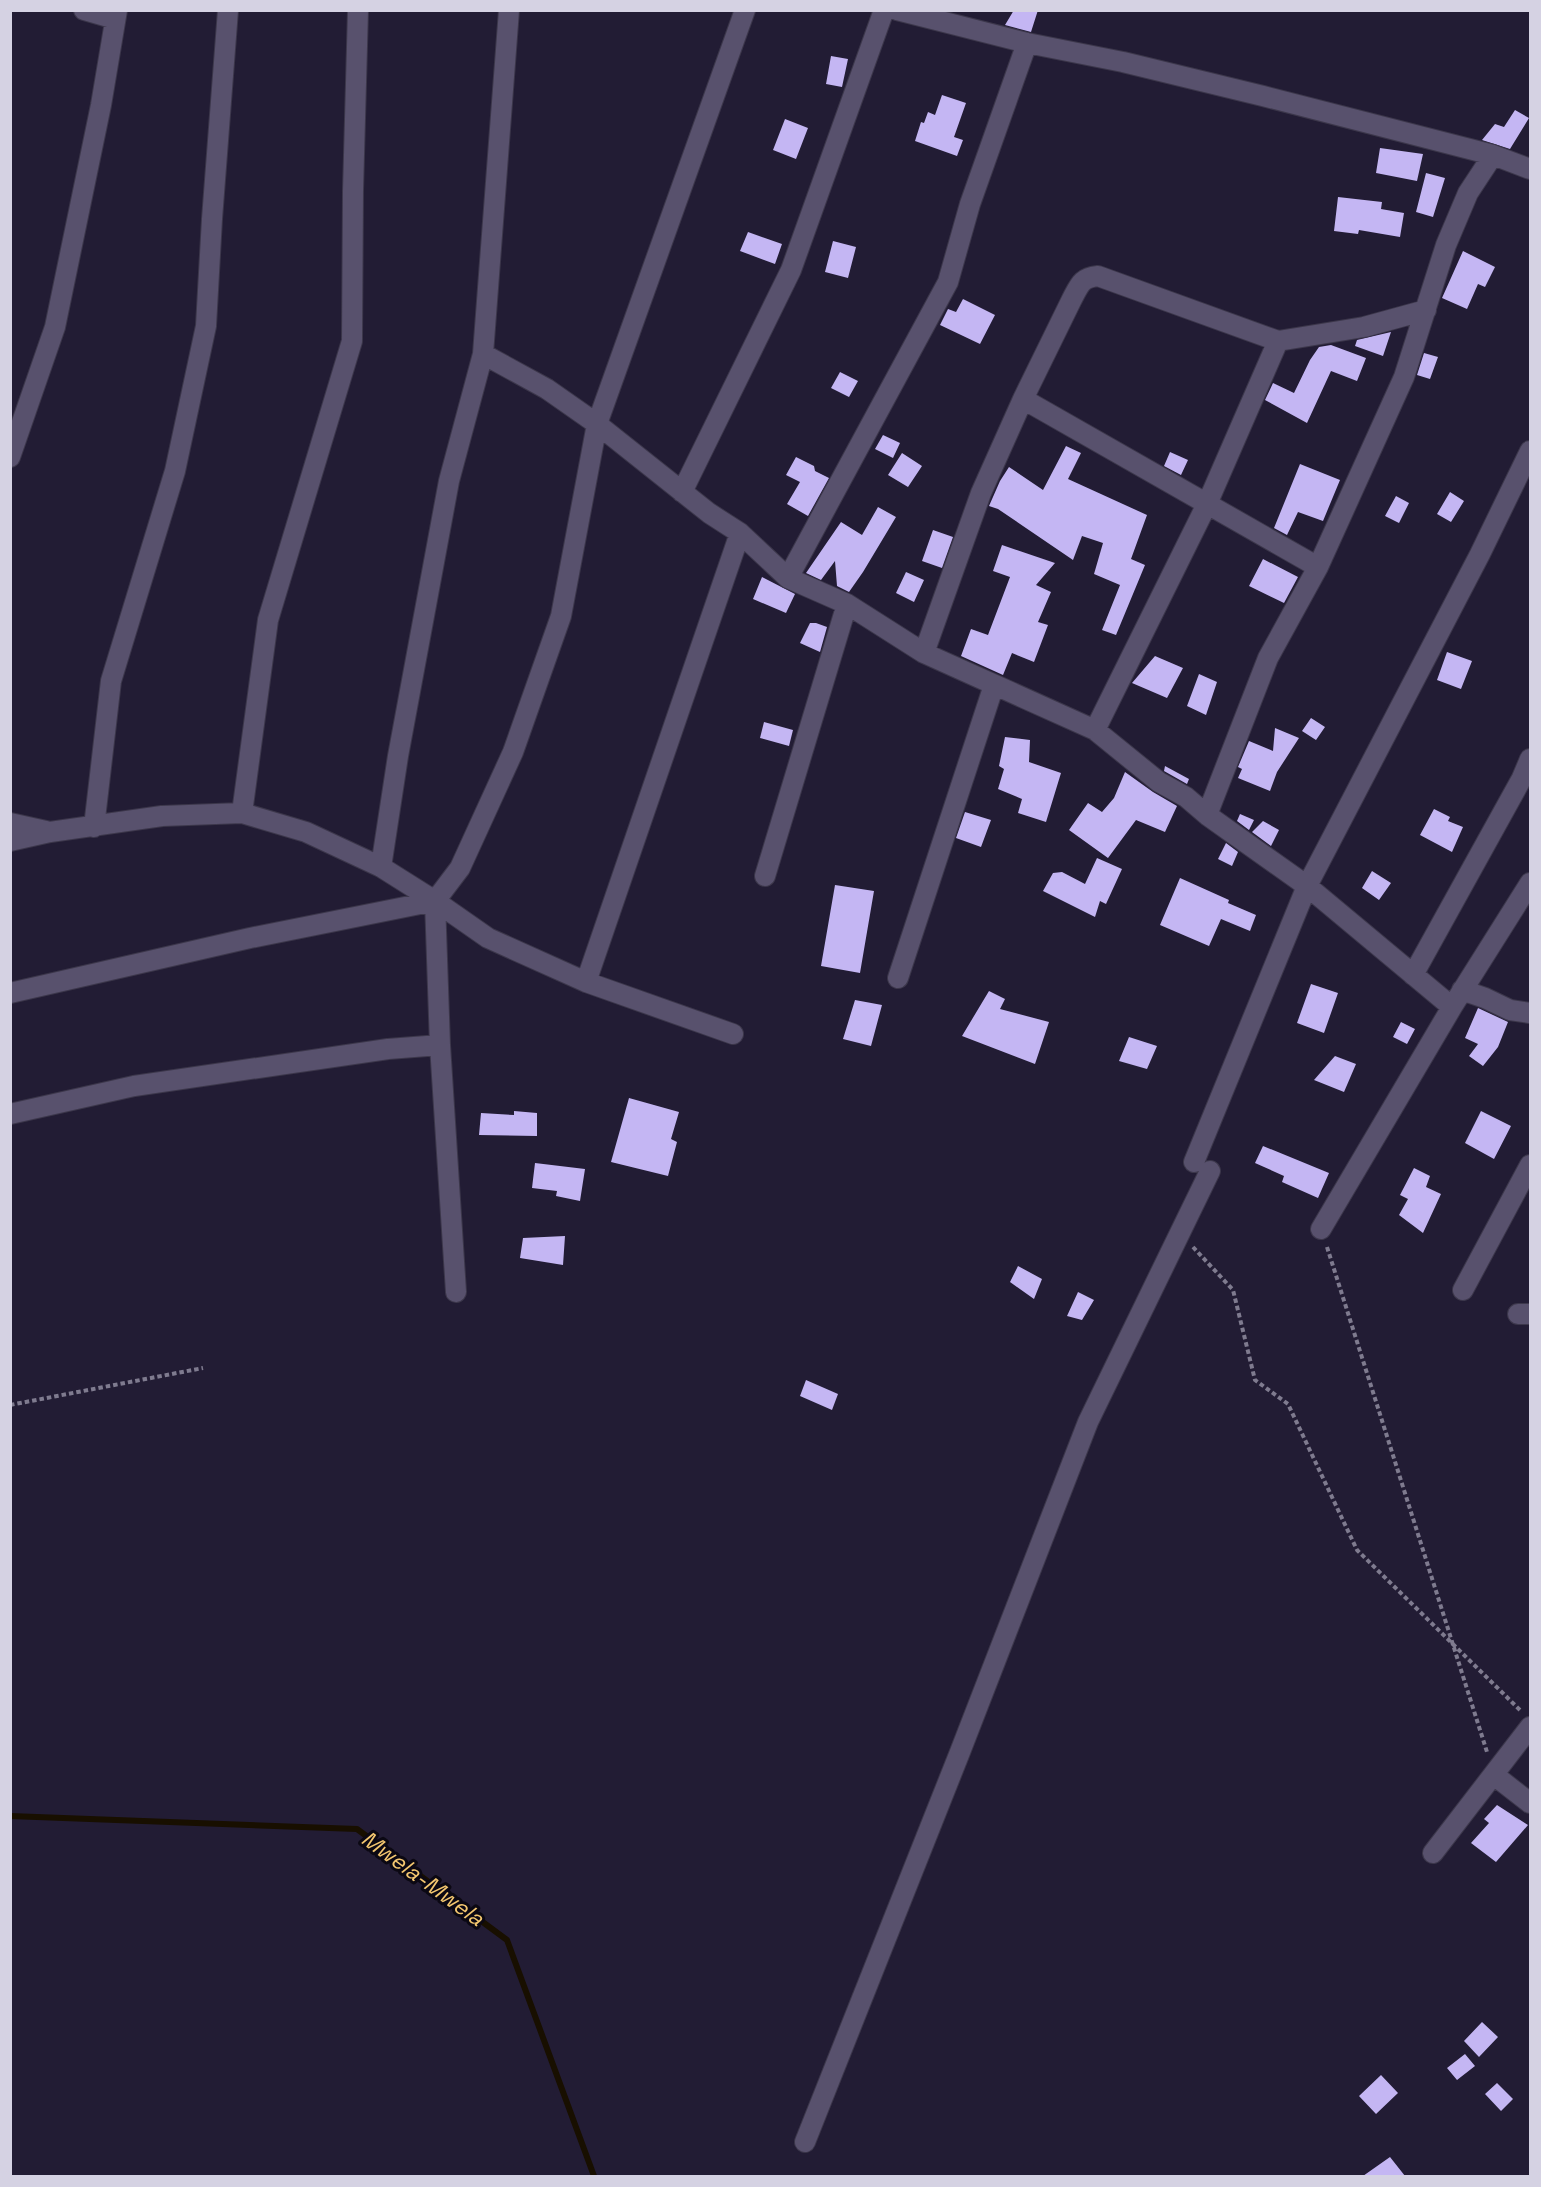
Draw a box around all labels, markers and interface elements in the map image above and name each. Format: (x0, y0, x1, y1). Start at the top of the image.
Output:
water label: Mwela-Mwela (356, 1824, 490, 1932)

